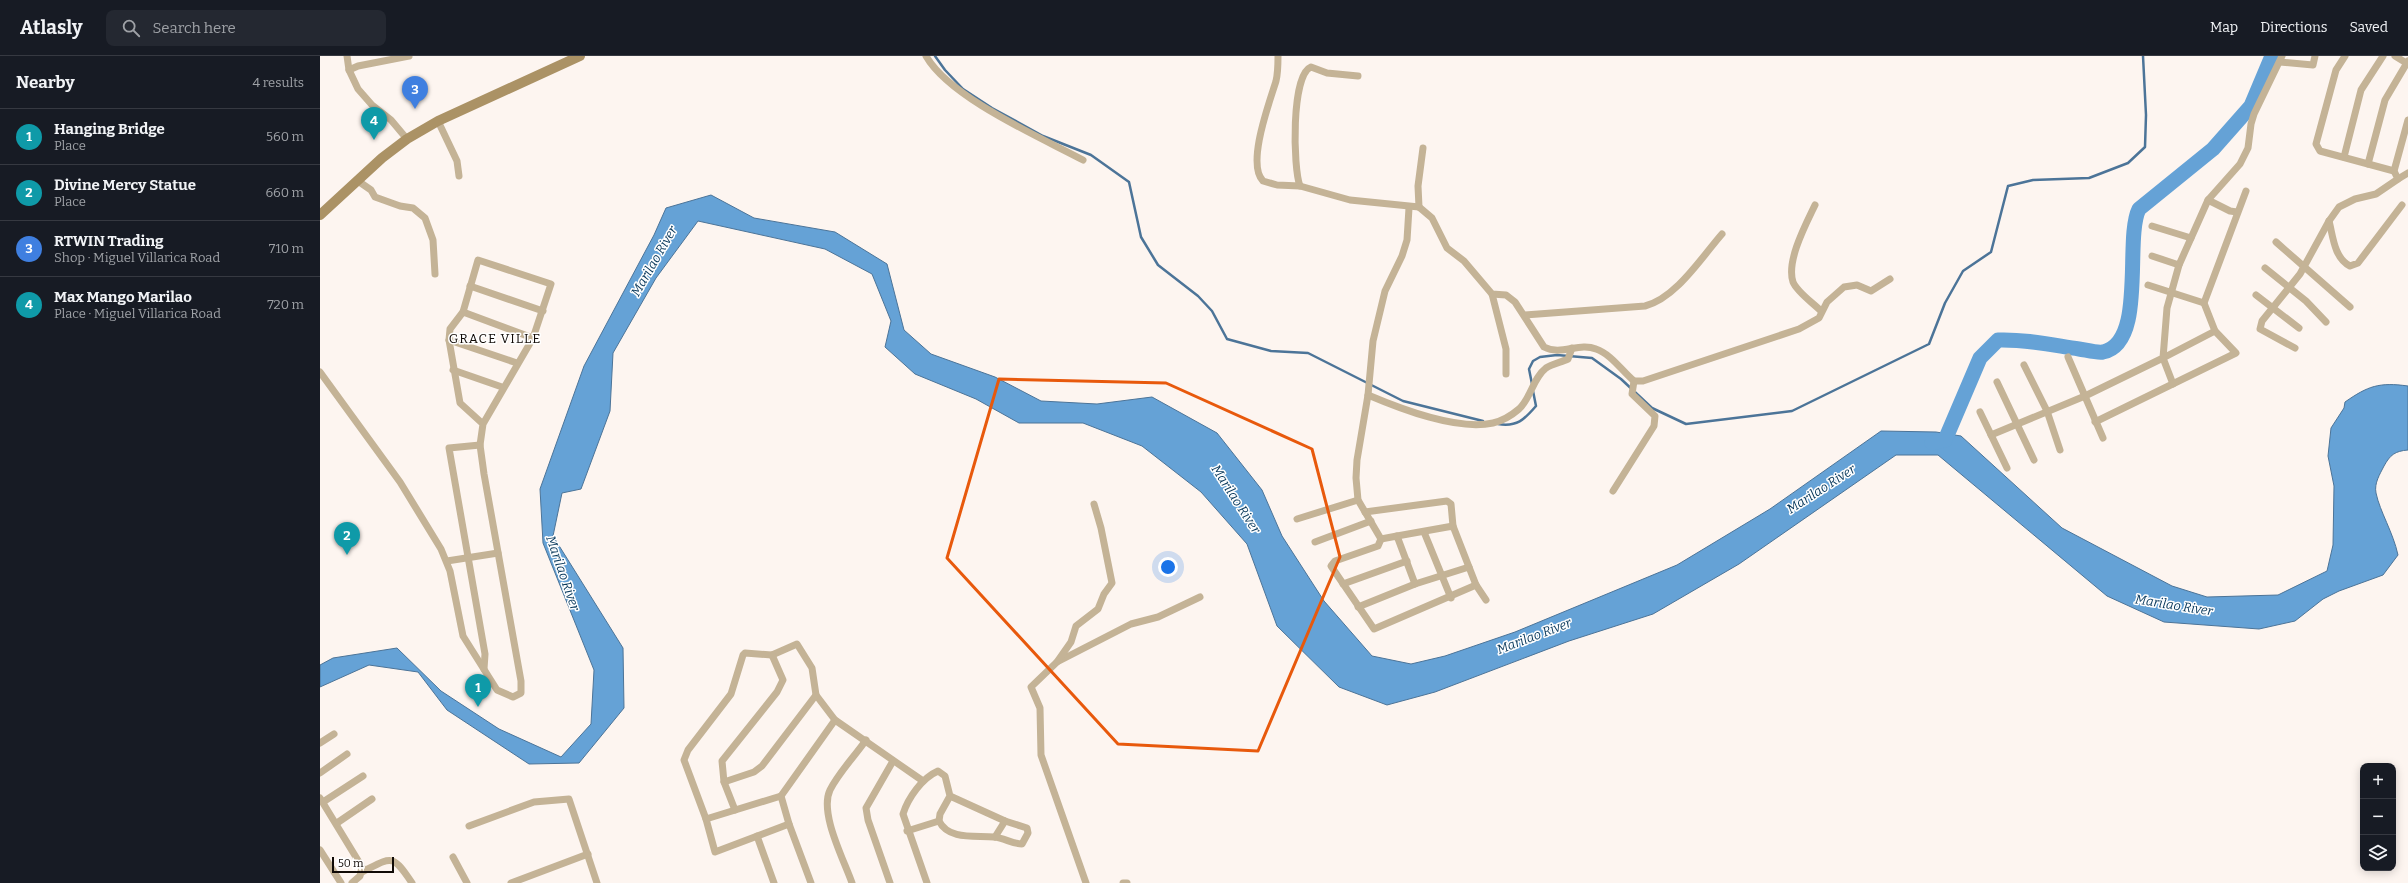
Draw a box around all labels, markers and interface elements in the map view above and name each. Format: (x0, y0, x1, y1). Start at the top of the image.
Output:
search box (106, 10, 386, 46)
text: Atlasly (20, 16, 82, 39)
icon: search (120, 17, 142, 39)
text: Search here (152, 19, 236, 37)
text: Map (2210, 19, 2238, 36)
text: Directions (2260, 19, 2328, 36)
text: Saved (2350, 19, 2388, 36)
text: Nearby (16, 72, 75, 93)
text: 4 results (252, 75, 304, 90)
pin: 3 (402, 76, 428, 109)
pin: 4 (361, 107, 387, 140)
text: Hanging Bridge (54, 120, 165, 138)
text: 1 (26, 129, 32, 144)
text: 560 m (266, 129, 304, 144)
text: Place (54, 138, 86, 153)
text: Divine Mercy Statue (54, 176, 196, 194)
text: 2 (25, 185, 33, 200)
text: 660 m (265, 185, 304, 200)
text: Place (54, 194, 86, 209)
water label: Marilao River (628, 223, 680, 299)
text: RTWIN Trading (54, 232, 164, 250)
text: 3 (25, 241, 33, 256)
text: 710 m (269, 241, 304, 256)
text: Shop · Miguel Villarica Road (54, 250, 220, 265)
text: Max Mango Marilao (54, 288, 192, 306)
text: 4 (25, 297, 33, 312)
text: 720 m (267, 297, 304, 312)
text: Place · Miguel Villarica Road (54, 306, 221, 321)
district label: GRACE VILLE (449, 331, 541, 346)
water label: Marilao River (1784, 461, 1859, 517)
water label: Marilao River (1208, 462, 1264, 537)
pin: 2 (334, 522, 360, 555)
water label: Marilao River (543, 534, 583, 613)
your location (1158, 557, 1178, 577)
water label: Marilao River (2134, 591, 2215, 619)
water label: Marilao River (1495, 615, 1574, 657)
pin: 1 (465, 674, 491, 707)
map controls (2360, 763, 2396, 871)
button: + (2360, 763, 2396, 799)
button: − (2360, 799, 2396, 835)
button: layers (2360, 835, 2396, 871)
scale bar (332, 855, 394, 874)
text: 50 m (338, 857, 364, 870)

